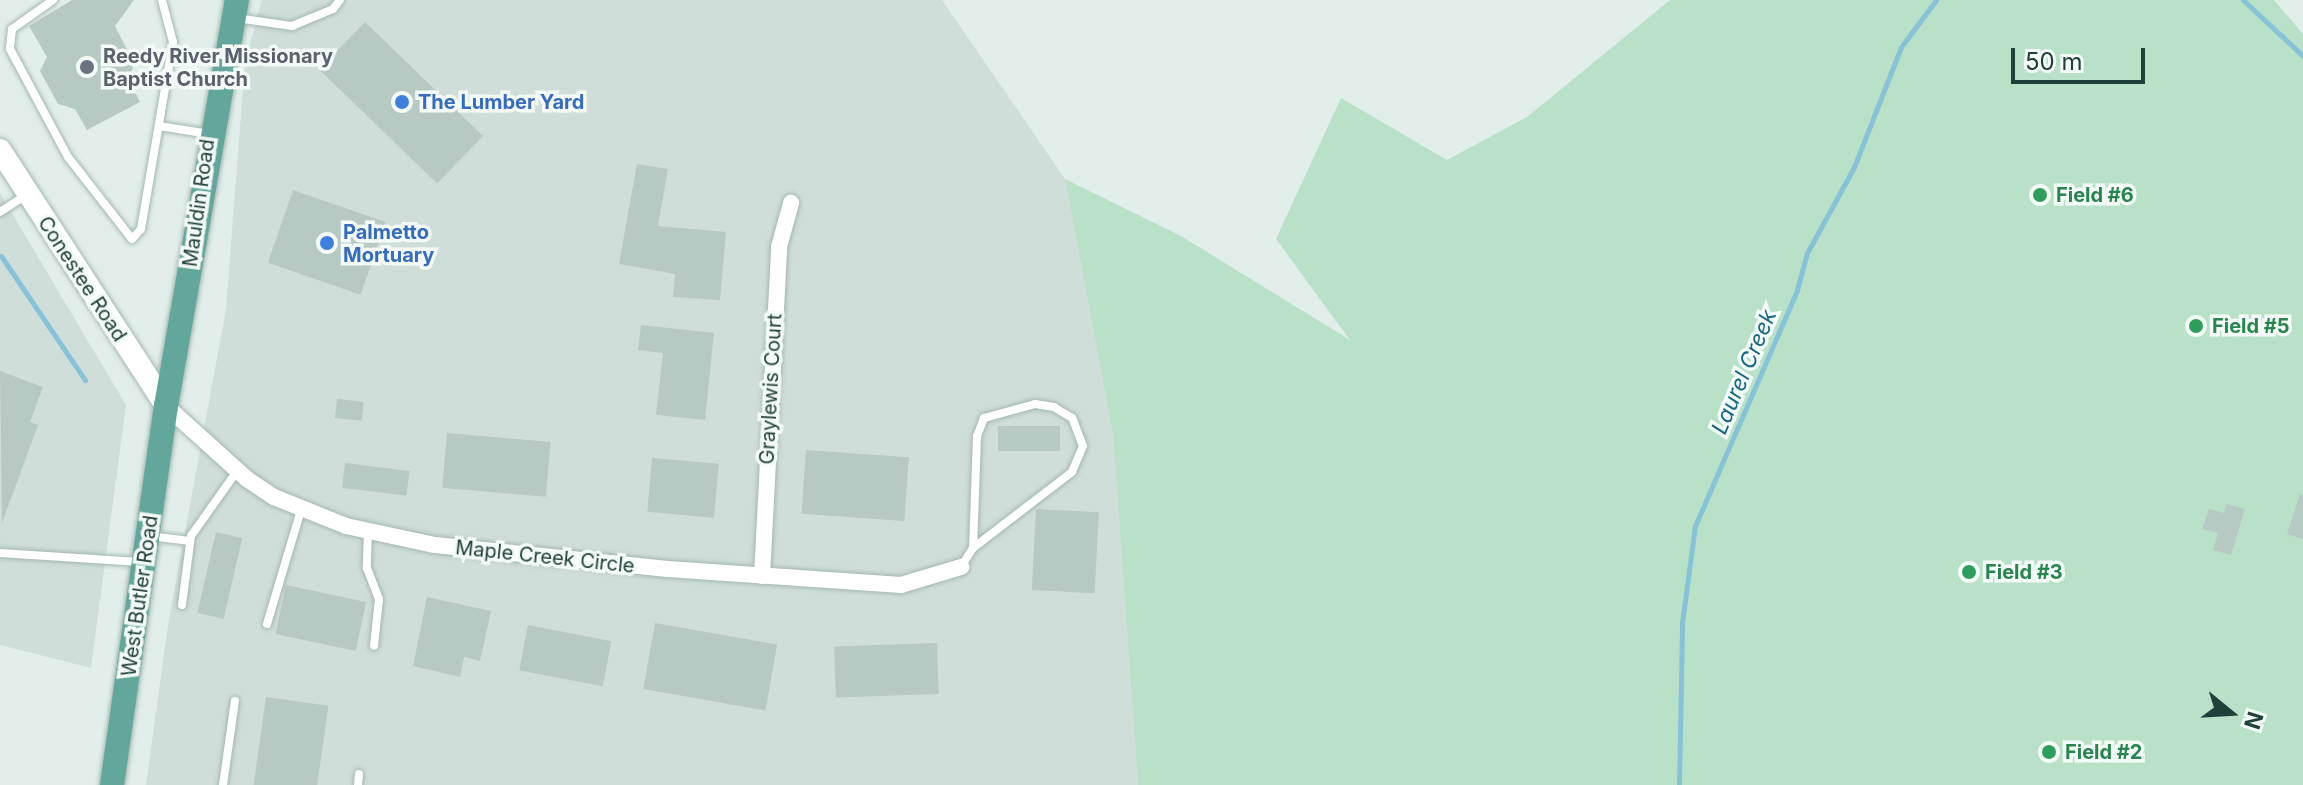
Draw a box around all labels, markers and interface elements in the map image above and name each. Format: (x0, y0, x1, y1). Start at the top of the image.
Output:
scale bar (2015, 32, 2149, 82)
place label: Reedy River Missionary Baptist Church (103, 44, 333, 91)
text: 50 m (2025, 47, 2083, 76)
marker: Reedy River Missionary Baptist Church (78, 58, 96, 76)
place label: The Lumber Yard (418, 90, 584, 114)
marker: The Lumber Yard (393, 93, 411, 111)
street label: Mauldin Road (178, 138, 220, 268)
place label: Field #6 (2056, 183, 2134, 207)
marker: Field #6 (2031, 186, 2049, 204)
street label: Conestee Road (33, 212, 131, 346)
place label: Palmetto Mortuary (343, 220, 434, 267)
marker: Palmetto Mortuary (318, 234, 336, 252)
water label: Laurel Creek (1706, 306, 1782, 438)
street label: Graylewis Court (755, 313, 787, 465)
place label: Field #5 (2212, 314, 2290, 338)
marker: Field #5 (2187, 317, 2205, 335)
street label: West Butler Road (117, 514, 163, 678)
street label: Maple Creek Circle (454, 536, 636, 578)
place label: Field #3 (1985, 560, 2063, 584)
marker: Field #3 (1960, 563, 1978, 581)
north arrow (2191, 673, 2271, 753)
text: N (2239, 708, 2269, 732)
place label: Field #2 (2065, 740, 2142, 764)
marker: Field #2 (2040, 743, 2058, 761)

